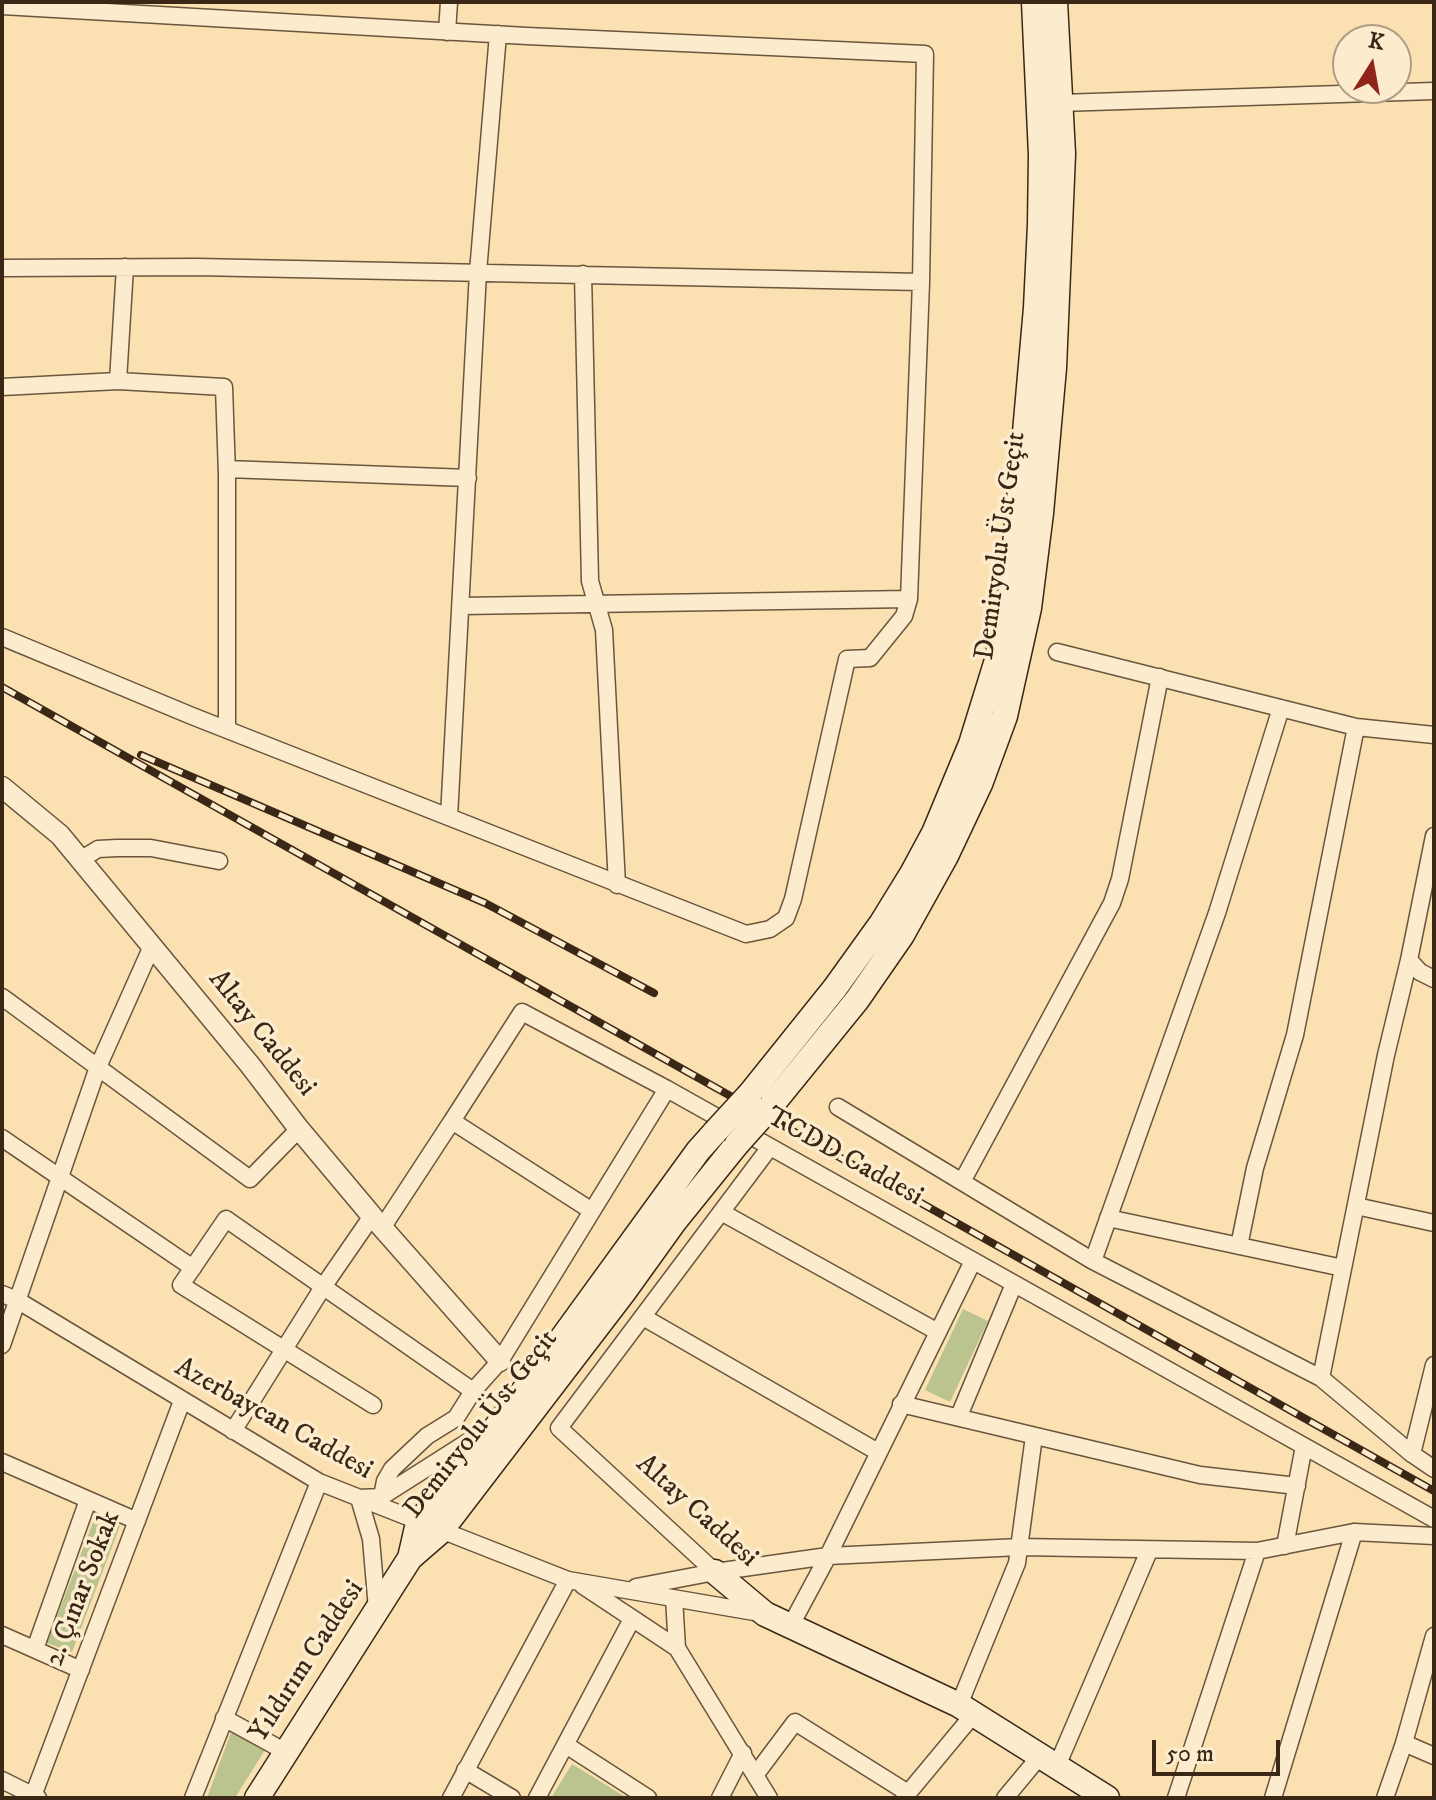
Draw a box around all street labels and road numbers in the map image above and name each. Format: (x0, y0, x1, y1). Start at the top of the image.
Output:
street label: Demiryolu Üst Geçit (969, 430, 1035, 662)
street label: Altay Caddesi (200, 964, 322, 1104)
street label: TCDD Caddesi (760, 1101, 928, 1215)
street label: Demiryolu Üst Geçit (398, 1324, 566, 1526)
street label: Azerbaycan Caddesi (168, 1352, 378, 1488)
street label: Altay Caddesi (628, 1448, 764, 1576)
street label: 2. Çınar Sokak (39, 1507, 129, 1671)
street label: Yıldırım Caddesi (243, 1575, 373, 1749)

